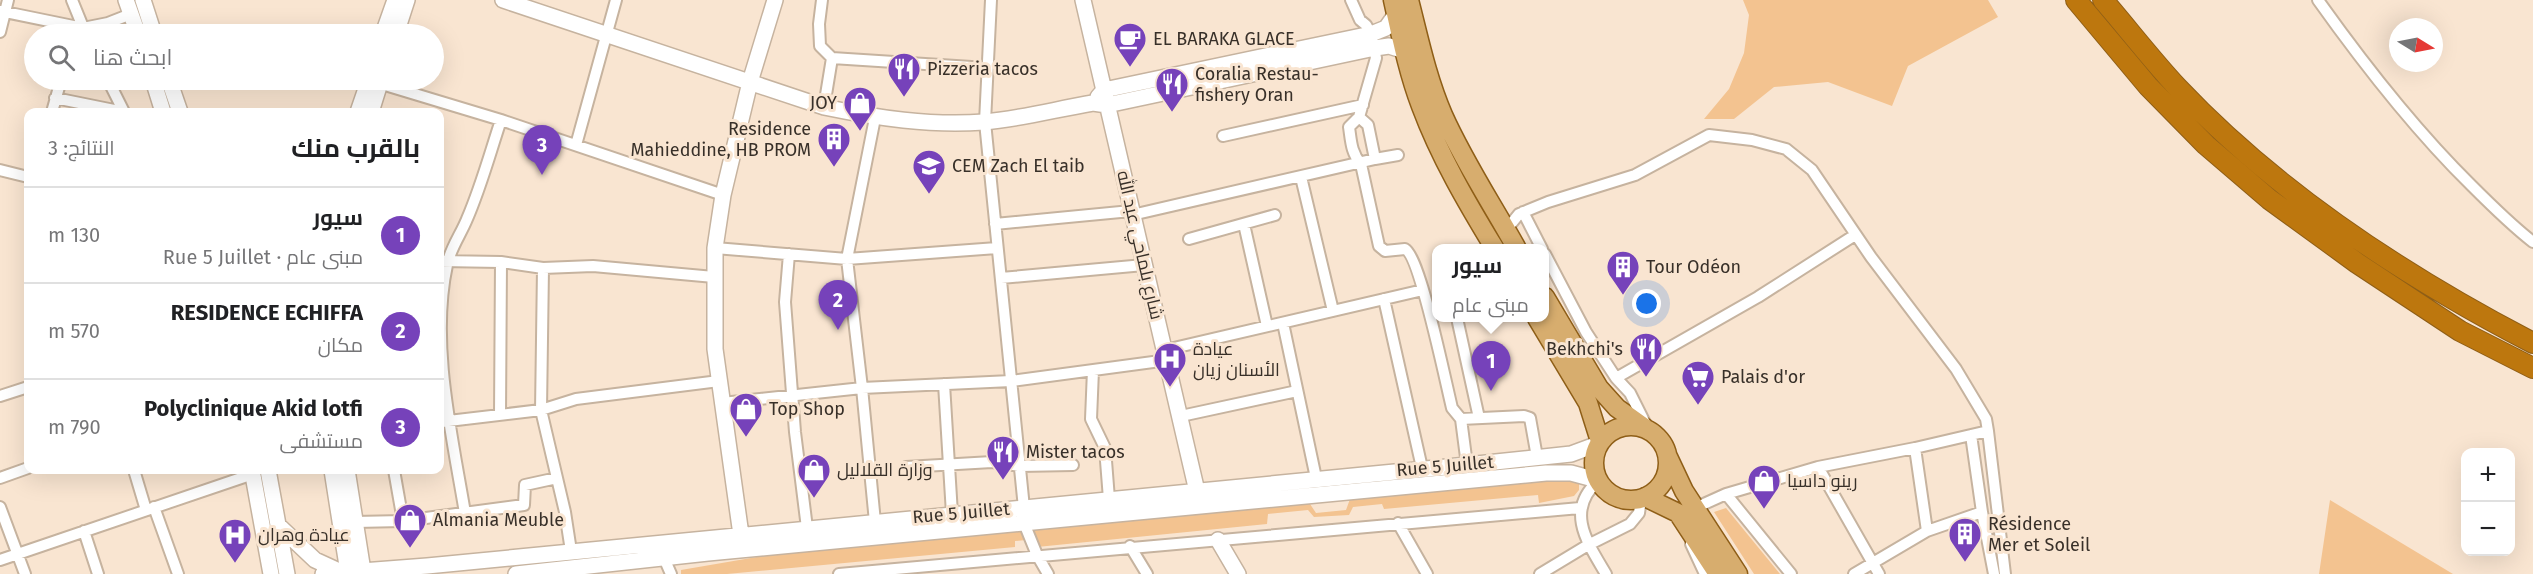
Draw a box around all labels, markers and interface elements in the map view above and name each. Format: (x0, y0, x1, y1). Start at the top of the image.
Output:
north arrow (2389, 18, 2443, 72)
cafe icon: EL BARAKA GLACE (1112, 21, 1148, 68)
search box (24, 24, 444, 90)
place label: EL BARAKA GLACE (1153, 28, 1295, 50)
icon: search (45, 41, 78, 74)
text: ابحث هنا (93, 44, 172, 71)
restaurant icon: Pizzeria tacos (886, 51, 922, 98)
place label: Pizzeria tacos (927, 58, 1038, 80)
place label: Coralia Restau- fishery Oran (1195, 63, 1319, 106)
restaurant icon: Coralia Restau- fishery Oran (1154, 66, 1190, 113)
shop icon: JOY (842, 85, 878, 132)
place label: JOY (810, 92, 837, 114)
place label: Residence Mahieddine, HB PROM (630, 118, 811, 161)
building icon: Residence Mahieddine, HB PROM (816, 121, 852, 168)
pin: 3 (522, 126, 562, 175)
text: بالقرب منك (291, 133, 420, 164)
text: النتائج: 3 (48, 136, 115, 160)
school or university icon: CEM Zach El taib (911, 148, 947, 195)
place label: CEM Zach El taib (952, 155, 1085, 177)
street label: شارع بلماحي عبد الله (1109, 168, 1169, 322)
text: سيور (313, 204, 363, 231)
text: 130 m (48, 223, 100, 247)
text: 1 (396, 223, 405, 247)
popup (1432, 244, 1549, 322)
text: مبنى عام · Rue 5 Juillet (163, 245, 363, 269)
building icon: Tour Odéon (1605, 249, 1641, 296)
text: سيور (1452, 252, 1502, 279)
place label: Tour Odéon (1646, 256, 1741, 278)
pin: 2 (818, 280, 858, 330)
your location (1632, 289, 1661, 318)
text: مبنى عام (1452, 293, 1529, 317)
text: RESIDENCE ECHIFFA (171, 299, 363, 326)
text: 570 m (48, 319, 100, 343)
text: 2 (395, 319, 406, 343)
restaurant icon: Bekhchi's (1628, 331, 1664, 378)
text: مكان (318, 333, 363, 357)
place label: عيادة الأسنان زيان (1193, 338, 1280, 381)
place label: Bekhchi's (1546, 338, 1623, 360)
hospital icon: عيادة الأسنان زيان (1152, 341, 1188, 388)
pin: 1 (1472, 342, 1510, 391)
supermarket icon: Palais d'or (1680, 359, 1716, 406)
place label: Palais d'or (1721, 366, 1805, 388)
shop icon: Top Shop (728, 391, 764, 438)
text: Polyclinique Akid lotfi (144, 395, 363, 422)
place label: Top Shop (769, 398, 845, 420)
text: 790 m (48, 415, 101, 439)
text: 3 (395, 415, 406, 439)
text: مستشفى (279, 429, 363, 453)
restaurant icon: Mister tacos (985, 434, 1021, 481)
place label: Mister tacos (1026, 441, 1125, 463)
map controls (2461, 448, 2515, 556)
button: + (2461, 448, 2515, 502)
street label: Rue 5 Juillet (1395, 451, 1495, 481)
shop icon: وزارة القلاليل (796, 452, 832, 499)
place label: وزارة القلاليل (837, 459, 933, 481)
shop icon: رينو داسيا (1746, 463, 1782, 510)
place label: رينو داسيا (1787, 470, 1857, 492)
street label: Rue 5 Juillet (911, 498, 1011, 528)
shop icon: Almania Meuble (392, 502, 428, 549)
button: − (2461, 502, 2515, 556)
place label: Almania Meuble (433, 509, 564, 531)
place label: Résidence Mer et Soleil (1988, 513, 2090, 556)
building icon: Résidence Mer et Soleil (1947, 516, 1983, 563)
hospital icon: عيادة وهران (217, 517, 253, 564)
place label: عيادة وهران (258, 524, 350, 546)

